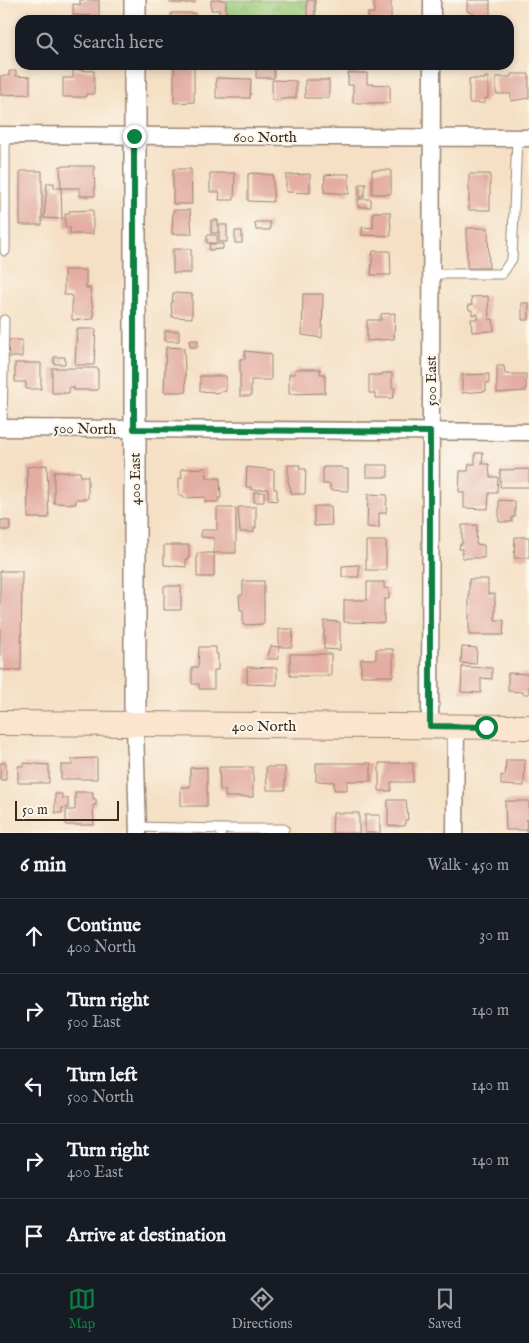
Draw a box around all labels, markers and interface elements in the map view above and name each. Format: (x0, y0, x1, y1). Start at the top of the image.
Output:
search box (15, 15, 514, 70)
icon: search (33, 29, 61, 57)
text: Search here (73, 31, 164, 55)
route end (123, 125, 146, 148)
street label: 600 North (233, 128, 297, 147)
street label: 500 East (422, 356, 441, 406)
street label: 500 North (54, 419, 116, 439)
street label: 400 East (126, 453, 145, 505)
route start (475, 716, 498, 739)
street label: 400 North (232, 717, 296, 736)
scale bar (15, 798, 119, 821)
text: 50 m (22, 801, 48, 819)
text: 6 min (20, 852, 66, 879)
text: Walk · 450 m (427, 856, 509, 876)
text: Continue (67, 914, 141, 938)
icon: ahead (20, 922, 48, 950)
text: 30 m (479, 926, 509, 946)
text: 400 North (67, 938, 136, 958)
text: Turn right (67, 989, 149, 1013)
icon: right (20, 997, 48, 1025)
text: 140 m (471, 1001, 509, 1021)
text: 500 East (67, 1013, 121, 1033)
text: Turn left (67, 1064, 138, 1088)
icon: left (20, 1072, 48, 1100)
text: 140 m (471, 1076, 509, 1096)
text: 500 North (67, 1088, 134, 1108)
text: Turn right (67, 1139, 149, 1163)
icon: right (20, 1147, 48, 1175)
text: 140 m (471, 1151, 509, 1171)
text: 400 East (67, 1163, 123, 1183)
icon: arrive (20, 1222, 48, 1250)
text: Arrive at destination (67, 1224, 226, 1248)
tab: Map (68, 1285, 96, 1333)
tab: Directions (231, 1285, 292, 1333)
tab: Saved (428, 1285, 461, 1333)

